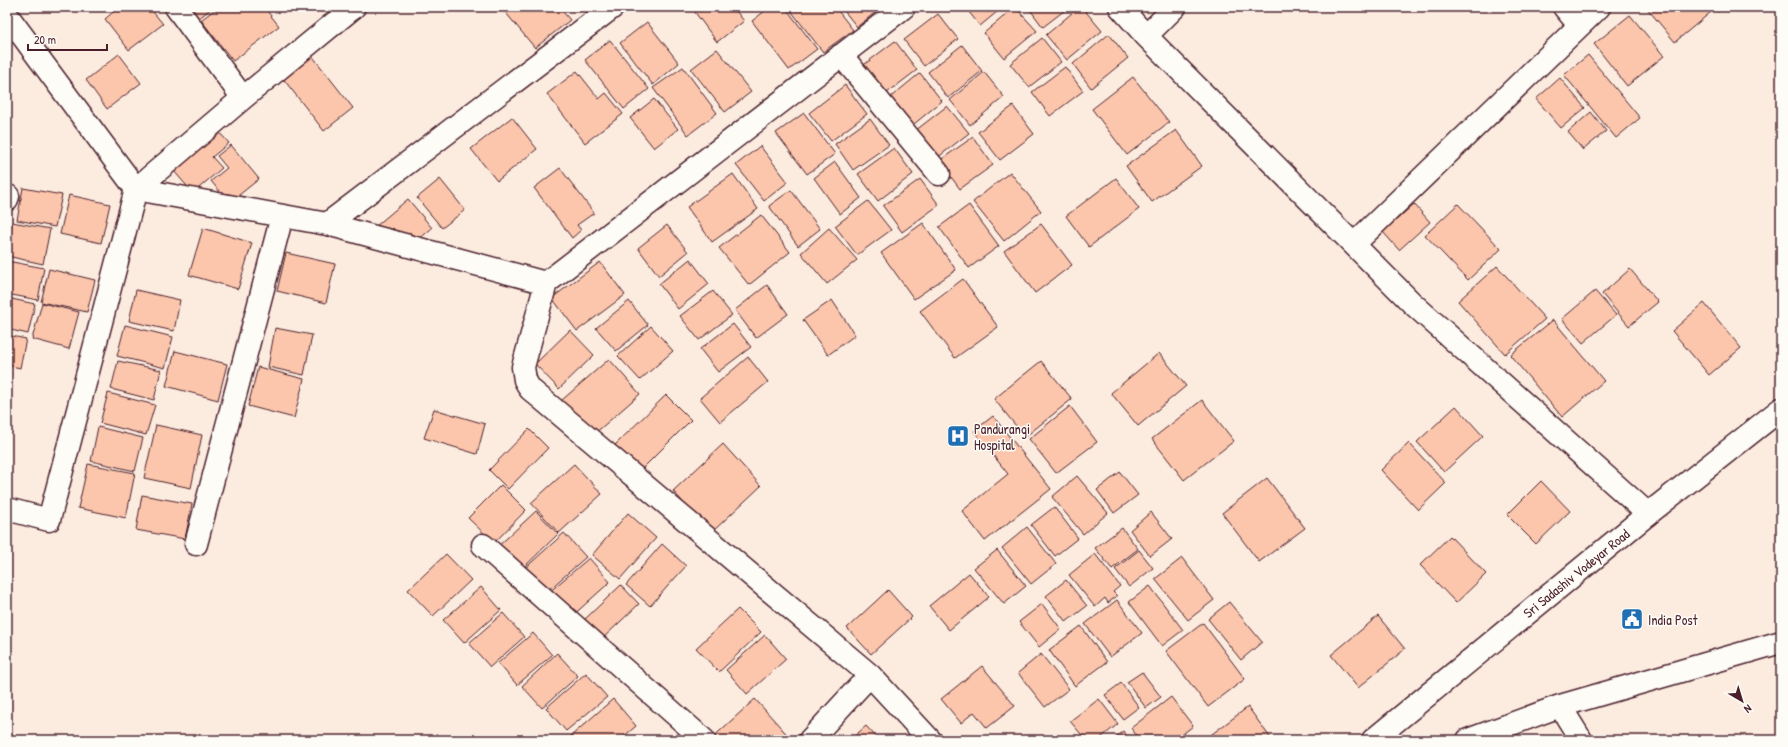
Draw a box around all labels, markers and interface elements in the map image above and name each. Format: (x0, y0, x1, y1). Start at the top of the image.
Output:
scale bar (28, 26, 107, 52)
text: 20 m (34, 31, 56, 48)
place label: Pandurangi Hospital (974, 419, 1030, 455)
hospital icon: Pandurangi Hospital (945, 423, 971, 449)
street label: Sri Sadashiv Vodeyar Road (1519, 524, 1634, 623)
public building icon: India Post (1619, 606, 1645, 632)
place label: India Post (1648, 610, 1698, 629)
north arrow (1722, 681, 1762, 721)
text: N (1741, 702, 1755, 716)

